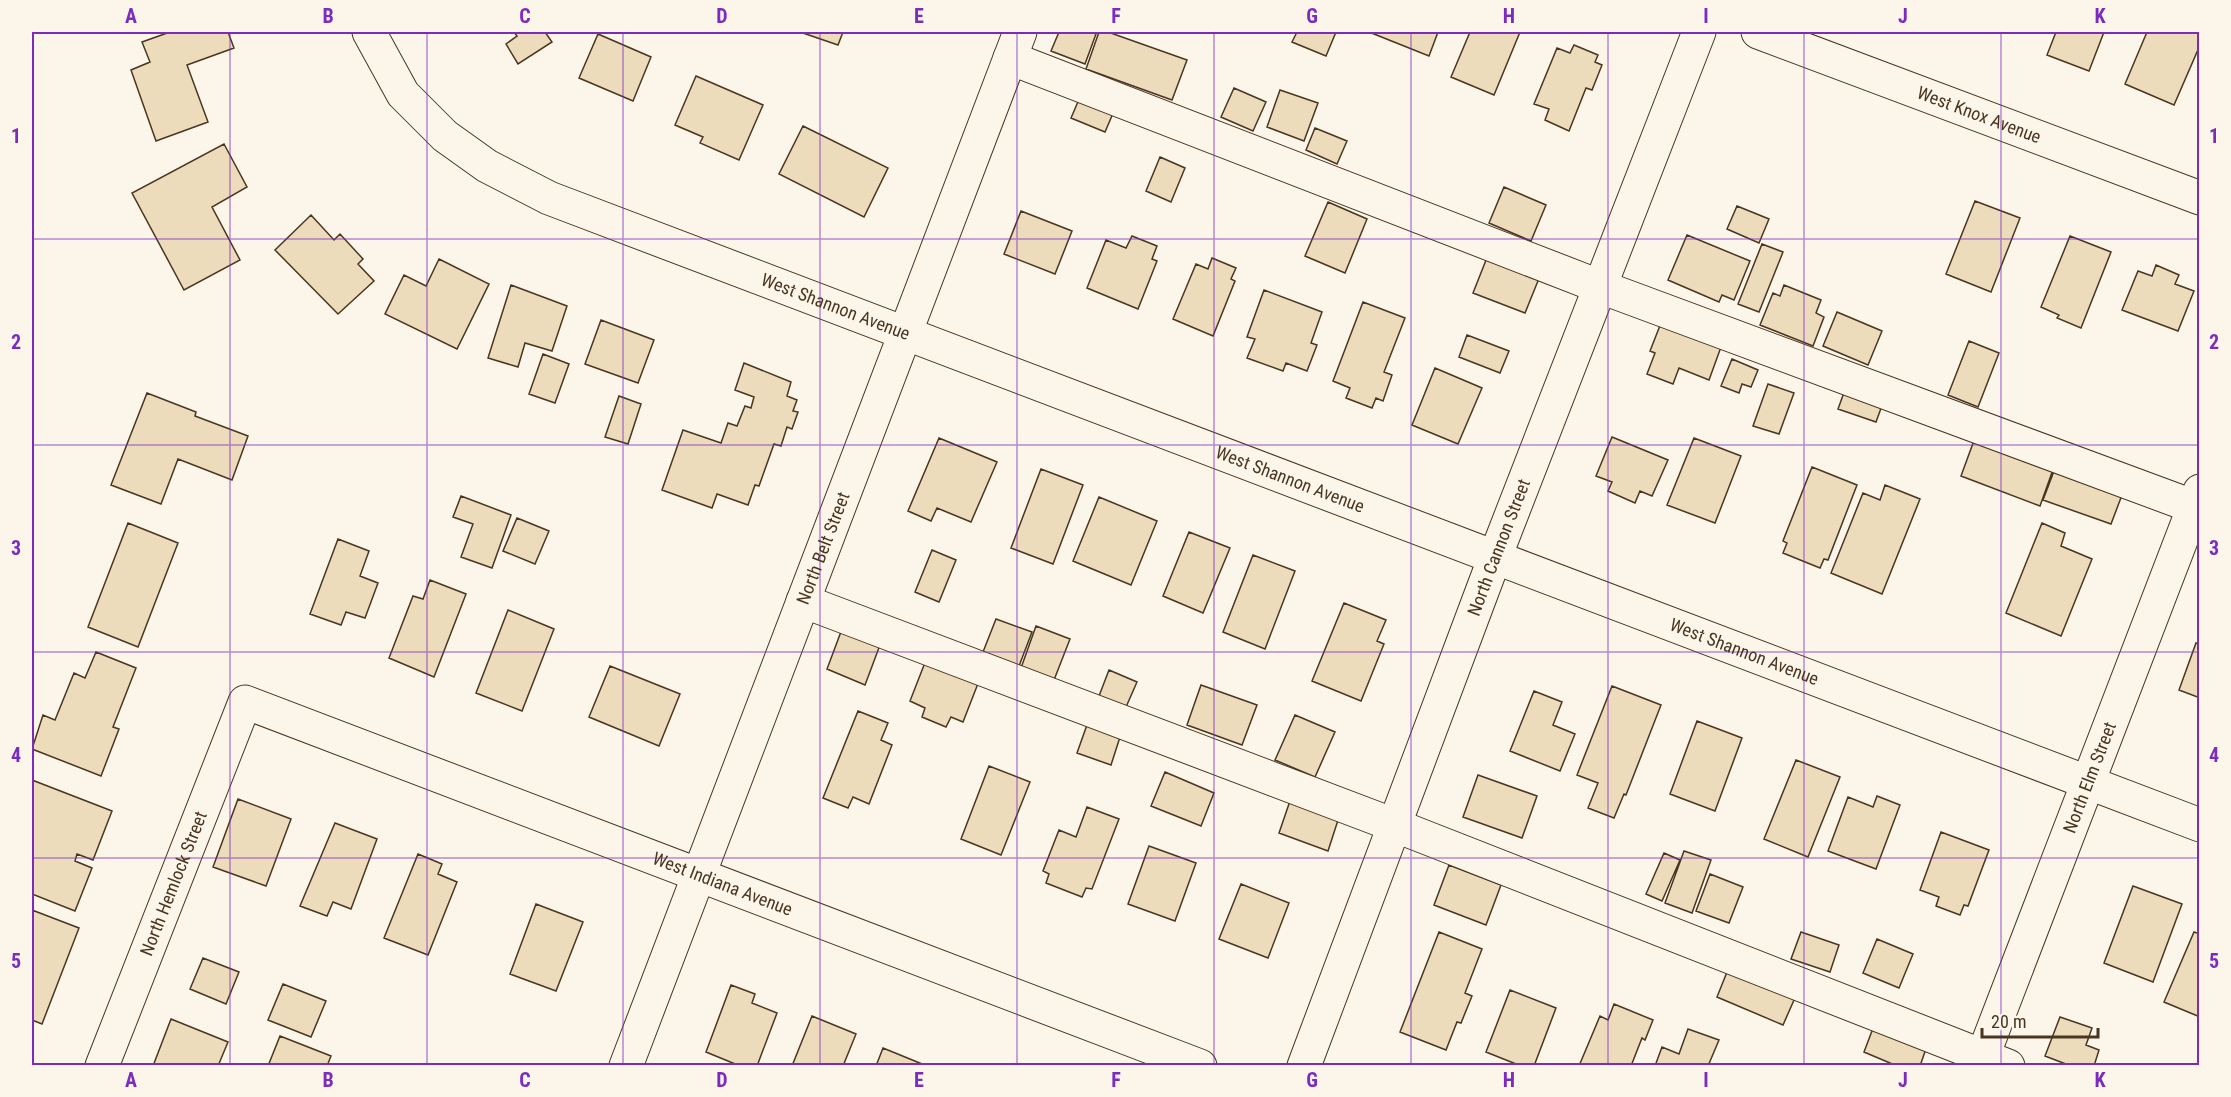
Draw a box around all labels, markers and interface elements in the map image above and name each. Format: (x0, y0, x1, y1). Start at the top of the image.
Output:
text: A (125, 4, 137, 28)
text: B (322, 4, 334, 28)
text: C (519, 4, 531, 28)
text: D (716, 4, 728, 28)
text: E (914, 4, 924, 28)
text: F (1111, 4, 1121, 28)
text: G (1306, 4, 1318, 28)
text: H (1503, 4, 1515, 28)
text: I (1703, 4, 1709, 28)
text: J (1898, 4, 1908, 28)
text: K (2094, 4, 2106, 28)
street label: West Knox Avenue (1914, 82, 2044, 147)
text: 1 (11, 124, 21, 148)
text: 1 (2209, 124, 2219, 148)
street label: West Shannon Avenue (758, 269, 913, 344)
text: 2 (11, 330, 21, 354)
text: 2 (2209, 330, 2219, 354)
street label: West Shannon Avenue (1213, 441, 1367, 517)
street label: North Cannon Street (1463, 476, 1534, 619)
street label: North Belt Street (792, 489, 854, 607)
text: 3 (11, 536, 21, 560)
text: 3 (2209, 536, 2219, 560)
street label: West Shannon Avenue (1667, 614, 1822, 689)
street label: North Elm Street (2059, 719, 2120, 836)
text: 4 (11, 743, 21, 767)
text: 4 (2209, 743, 2219, 767)
street label: North Hemlock Street (135, 808, 211, 959)
street label: West Indiana Avenue (650, 847, 795, 920)
text: 5 (11, 949, 21, 973)
text: 5 (2209, 949, 2219, 973)
scale bar (1982, 1001, 2098, 1039)
text: 20 m (1991, 1011, 2026, 1032)
text: A (125, 1068, 137, 1092)
text: B (322, 1068, 334, 1092)
text: C (519, 1068, 531, 1092)
text: D (716, 1068, 728, 1092)
text: E (914, 1068, 924, 1092)
text: F (1111, 1068, 1121, 1092)
text: G (1306, 1068, 1318, 1092)
text: H (1503, 1068, 1515, 1092)
text: I (1703, 1068, 1709, 1092)
text: J (1898, 1068, 1908, 1092)
text: K (2094, 1068, 2106, 1092)

